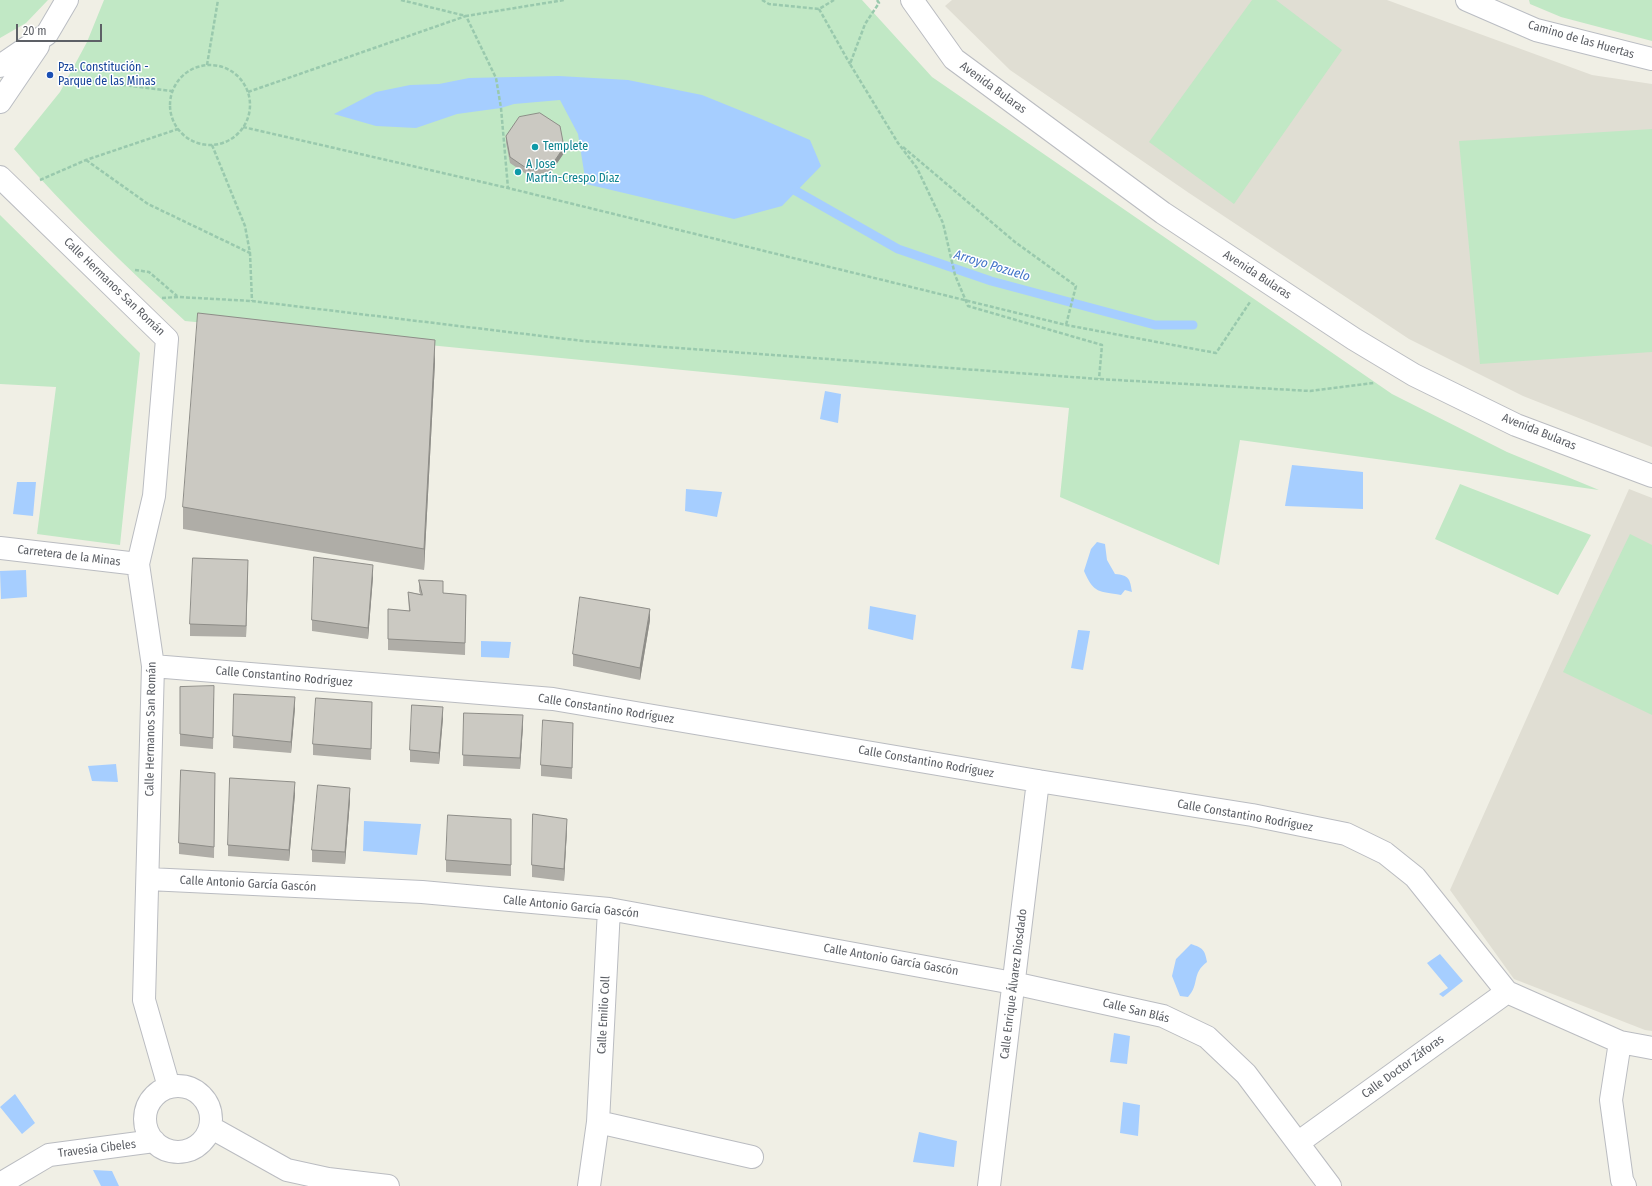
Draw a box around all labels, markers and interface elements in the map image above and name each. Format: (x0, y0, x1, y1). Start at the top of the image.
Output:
scale bar (18, 16, 104, 42)
street label: Camino de las Huertas (1526, 18, 1636, 62)
text: 20 m (23, 24, 47, 38)
street label: Avenida Bularas (957, 59, 1029, 117)
place label: Pza. Constitución - Parque de las Minas (58, 61, 156, 89)
marker: Pza. Constitución - Parque de las Minas (45, 70, 55, 80)
place label: Templete (543, 140, 588, 154)
marker: Templete (530, 142, 540, 152)
place label: A Jose Martín-Crespo Díaz (526, 158, 619, 186)
marker: A Jose Martín-Crespo Díaz (513, 167, 523, 177)
street label: Calle Hermanos San Román (60, 235, 168, 339)
water label: Arroyo Pozuelo (952, 247, 1032, 285)
street label: Avenida Bularas (1220, 248, 1294, 302)
street label: Avenida Bularas (1500, 411, 1578, 453)
street label: Carretera de la Minas (17, 543, 121, 569)
street label: Calle Hermanos San Román (143, 661, 159, 797)
street label: Calle Constantino Rodríguez (215, 664, 353, 690)
street label: Calle Constantino Rodríguez (537, 691, 675, 727)
street label: Calle Constantino Rodríguez (857, 743, 995, 781)
street label: Calle Constantino Rodríguez (1176, 797, 1314, 835)
street label: Calle Antonio García Gascón (179, 873, 317, 895)
street label: Calle Antonio García Gascón (502, 893, 640, 921)
street label: Calle Enrique Álvarez Diosdado (998, 908, 1030, 1060)
street label: Calle Antonio García Gascón (822, 941, 960, 979)
street label: Calle Emilio Coll (595, 976, 613, 1054)
street label: Calle San Blás (1101, 996, 1171, 1026)
street label: Calle Doctor Záforas (1359, 1032, 1447, 1102)
street label: Travesía Cibeles (57, 1137, 137, 1161)

